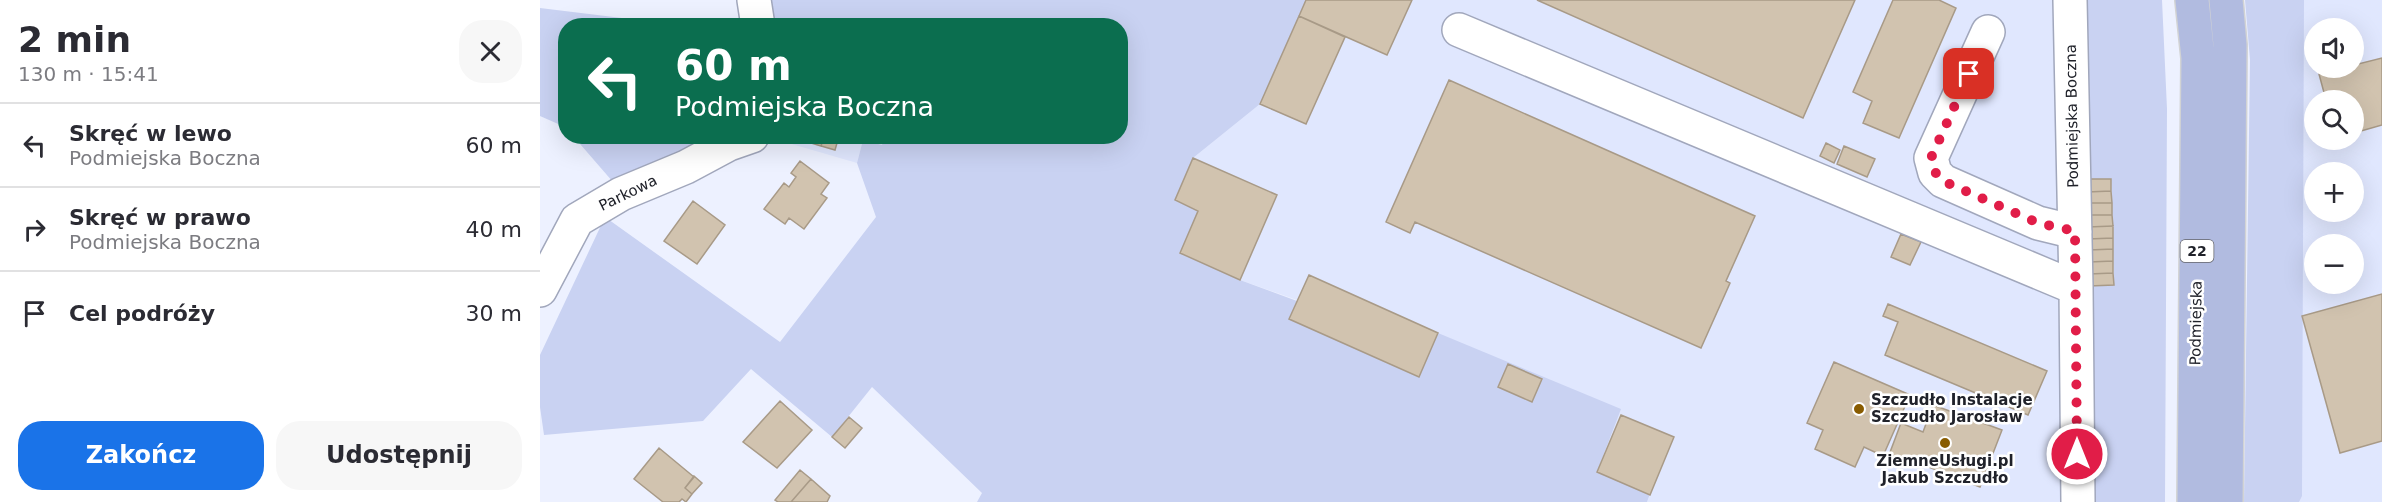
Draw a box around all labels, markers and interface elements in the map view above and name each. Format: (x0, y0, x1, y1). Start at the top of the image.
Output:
map controls (2304, 18, 2364, 294)
button: sound (2304, 18, 2364, 78)
text: 2 min (18, 19, 131, 60)
button: close (459, 20, 522, 83)
text: 60 m (675, 41, 792, 90)
icon: left (576, 42, 654, 120)
street label: Podmiejska Boczna (2062, 44, 2082, 188)
pin (1943, 48, 1994, 99)
icon: arrive (1952, 57, 1985, 90)
text: 130 m · 15:41 (18, 62, 159, 86)
button: search (2304, 90, 2364, 150)
text: Podmiejska Boczna (675, 91, 934, 122)
text: Skręć w lewo (69, 121, 232, 146)
icon: left (18, 129, 51, 162)
text: 60 m (466, 133, 522, 158)
text: Podmiejska Boczna (69, 146, 261, 170)
button: + (2304, 162, 2364, 222)
street label: Parkowa (596, 171, 660, 215)
text: Skręć w prawo (69, 205, 251, 230)
icon: right (18, 213, 51, 246)
text: 40 m (466, 217, 522, 242)
text: Podmiejska Boczna (69, 230, 261, 254)
button: − (2304, 234, 2364, 294)
road number: 22 (2180, 240, 2214, 262)
street label: Podmiejska (2186, 280, 2206, 366)
icon: arrive (18, 297, 51, 330)
text: Cel podróży (69, 301, 215, 326)
text: 30 m (466, 301, 522, 326)
place label: Szczudło Instalacje Szczudło Jarosław (1871, 391, 2033, 426)
marker: Szczudło Instalacje Szczudło Jarosław (1852, 402, 1866, 416)
button: Zakończ (18, 421, 264, 490)
button: Udostępnij (276, 421, 522, 490)
position arrow (2045, 422, 2109, 486)
marker: ZiemneUsługi.pl Jakub Szczudło (1938, 436, 1952, 450)
place label: ZiemneUsługi.pl Jakub Szczudło (1876, 452, 2014, 487)

